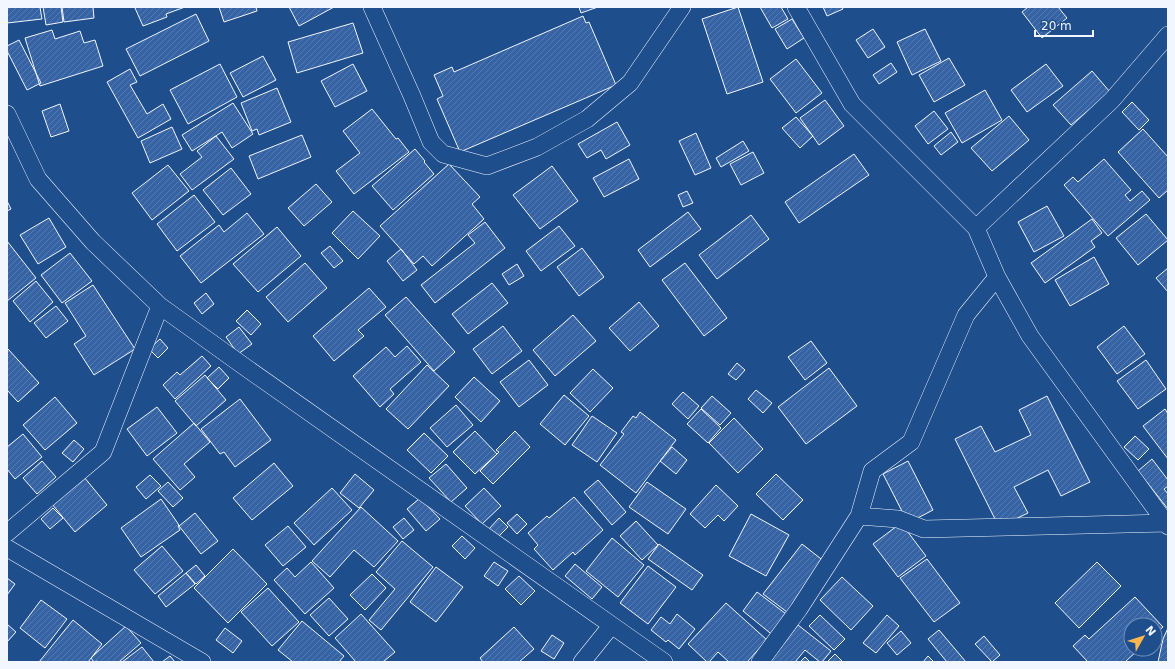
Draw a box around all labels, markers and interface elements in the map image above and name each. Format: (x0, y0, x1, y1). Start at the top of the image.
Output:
scale bar (1035, 12, 1093, 38)
text: 20 m (1041, 19, 1072, 33)
north arrow (1123, 617, 1163, 657)
text: N (1142, 623, 1158, 639)

